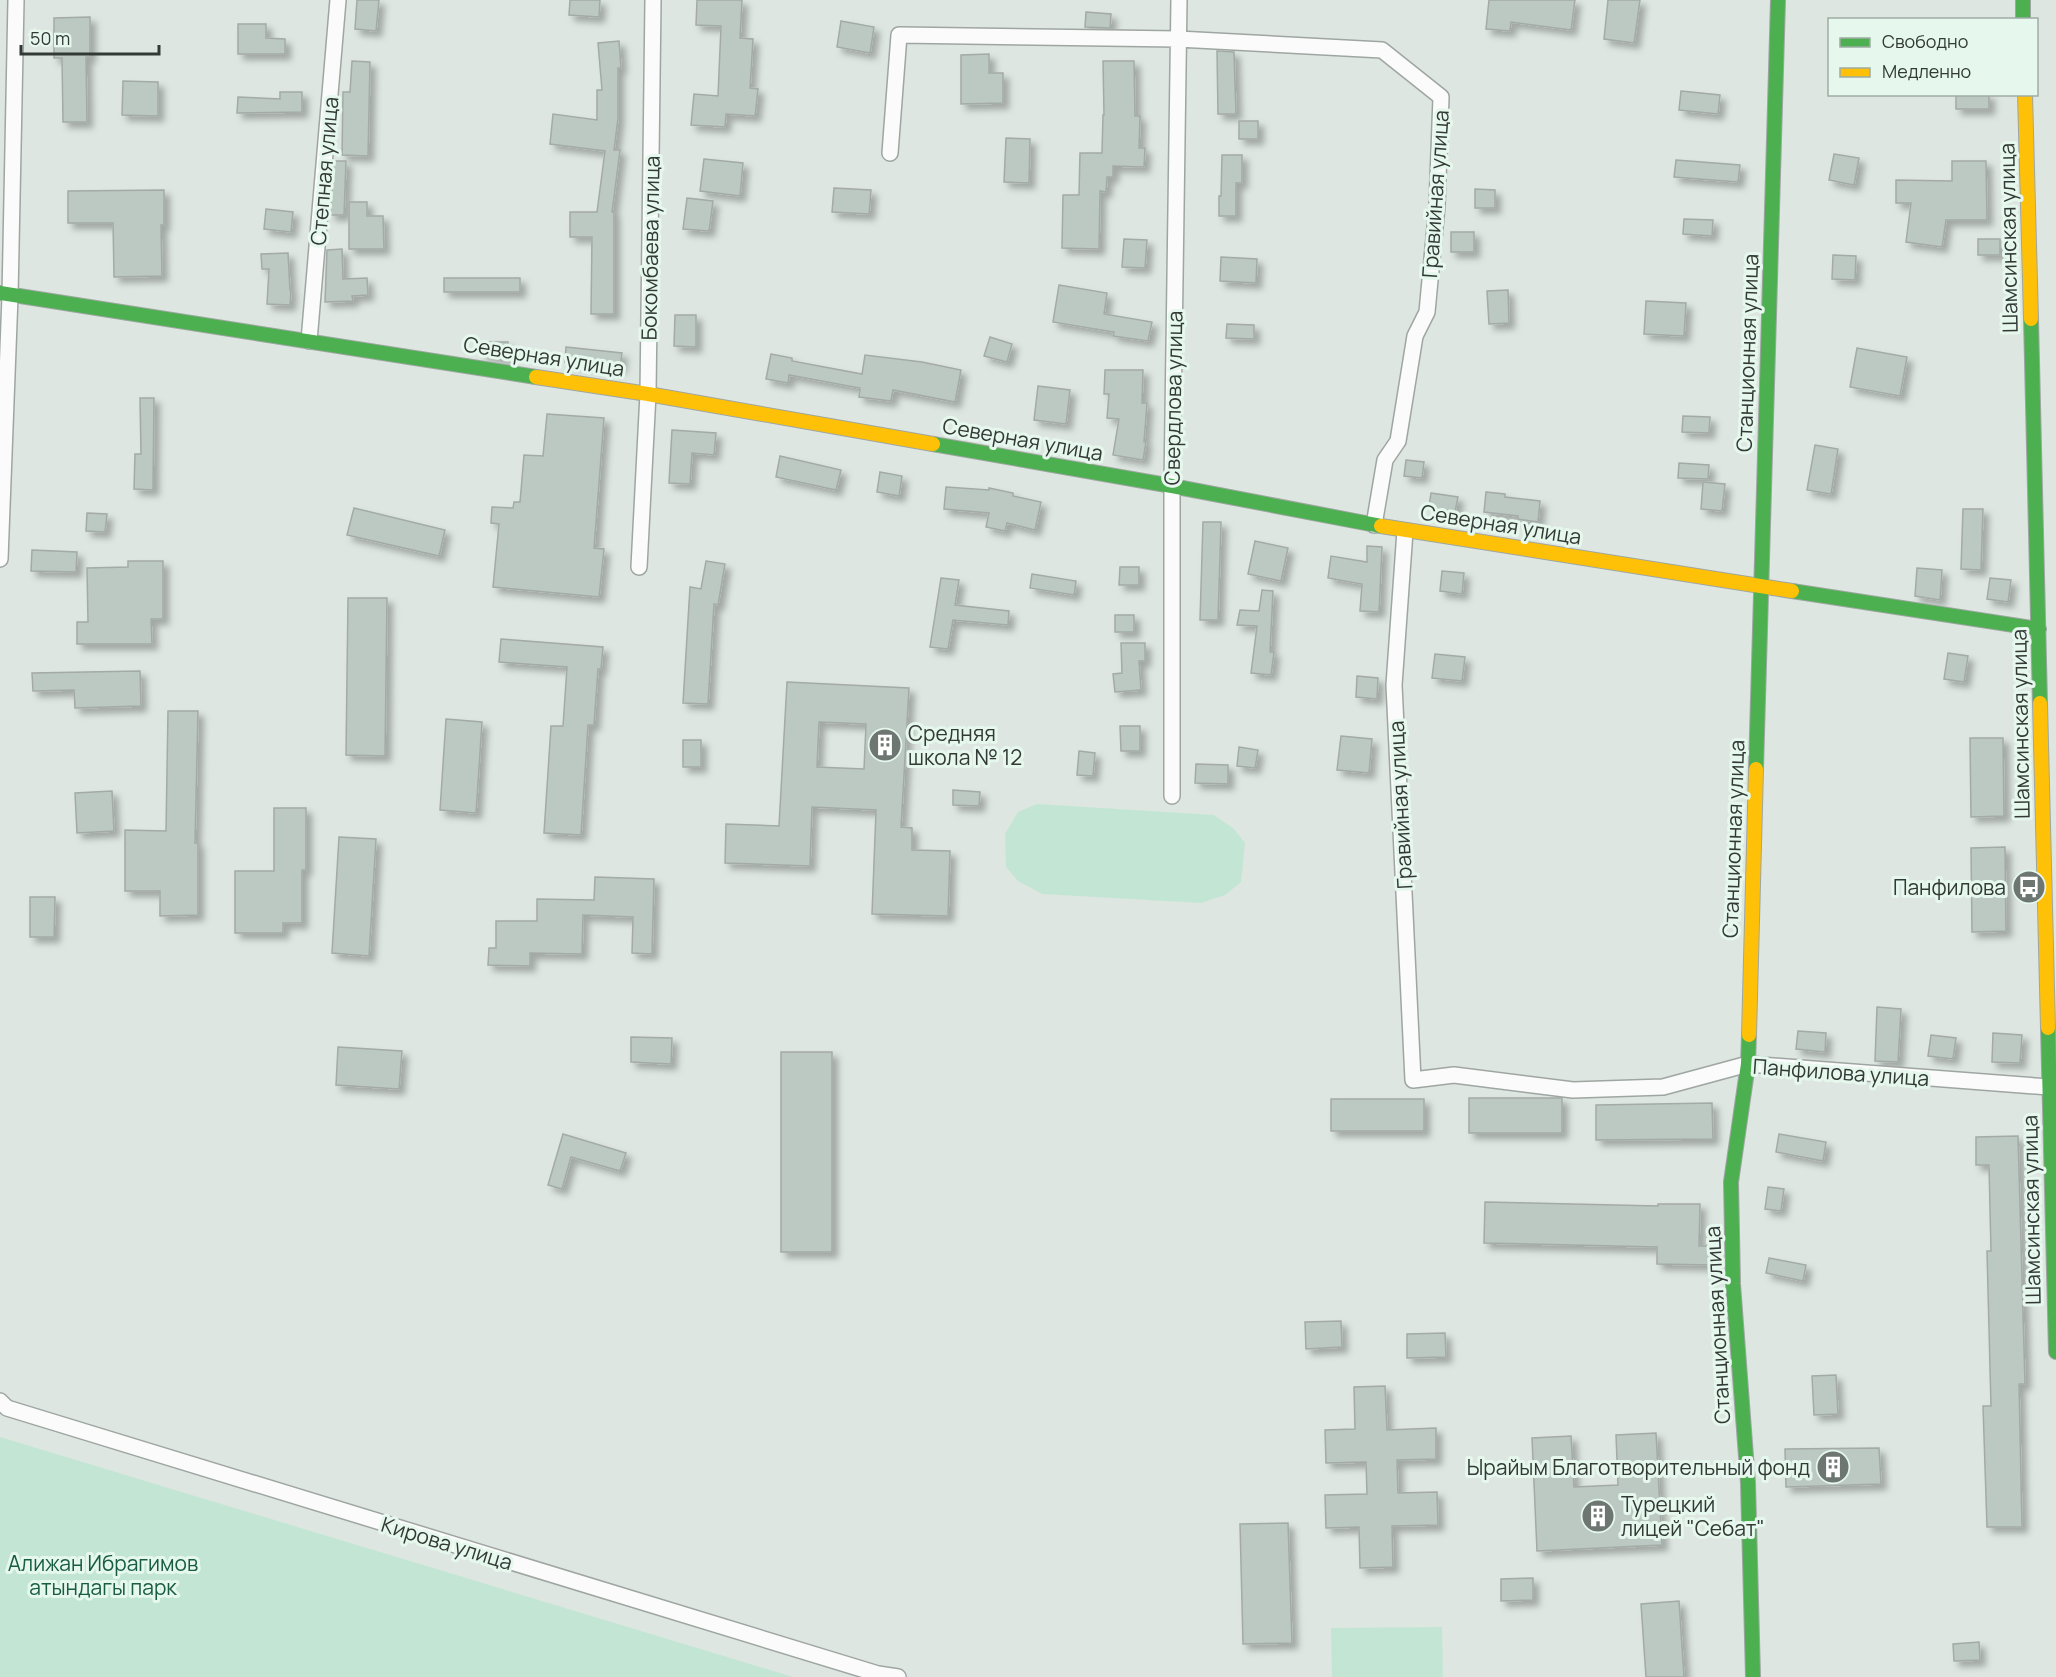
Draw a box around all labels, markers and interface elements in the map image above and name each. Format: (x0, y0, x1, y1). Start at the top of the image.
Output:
scale bar (21, 18, 159, 56)
legend (1828, 18, 2038, 96)
text: 50 m (30, 26, 70, 50)
text: Свободно (1882, 29, 1968, 53)
text: Медленно (1882, 59, 1971, 83)
street label: Степная улица (304, 96, 344, 246)
street label: Гравийная улица (1415, 109, 1455, 279)
street label: Шамсинская улица (1992, 143, 2024, 333)
street label: Бокомбаева улица (634, 155, 666, 341)
street label: Станционная улица (1730, 253, 1764, 453)
street label: Свердлова улица (1157, 311, 1189, 485)
street label: Северная улица (462, 329, 626, 383)
street label: Северная улица (941, 411, 1105, 467)
street label: Северная улица (1419, 497, 1583, 551)
street label: Шамсинская улица (2004, 629, 2036, 819)
place label: Средняя школа № 12 (908, 719, 1022, 771)
street label: Гравийная улица (1382, 720, 1418, 890)
building icon: Средняя школа № 12 (867, 727, 903, 763)
street label: Станционная улица (1716, 739, 1750, 939)
bus stop icon: Панфилова (2011, 869, 2047, 905)
place label: Панфилова (1893, 873, 2006, 901)
street label: Панфилова улица (1752, 1052, 1930, 1092)
street label: Шамсинская улица (2015, 1115, 2047, 1305)
street label: Станционная улица (1698, 1225, 1736, 1425)
building icon: Ырайым Благотворительный фонд (1815, 1449, 1851, 1485)
place label: Ырайым Благотворительный фонд (1467, 1453, 1810, 1481)
place label: Турецкий лицей "Себат" (1621, 1490, 1765, 1542)
building icon: Турецкий лицей "Себат" (1580, 1498, 1616, 1534)
street label: Кирова улица (378, 1510, 516, 1576)
park label: Алижан Ибрагимов атындагы парк (8, 1549, 198, 1601)

